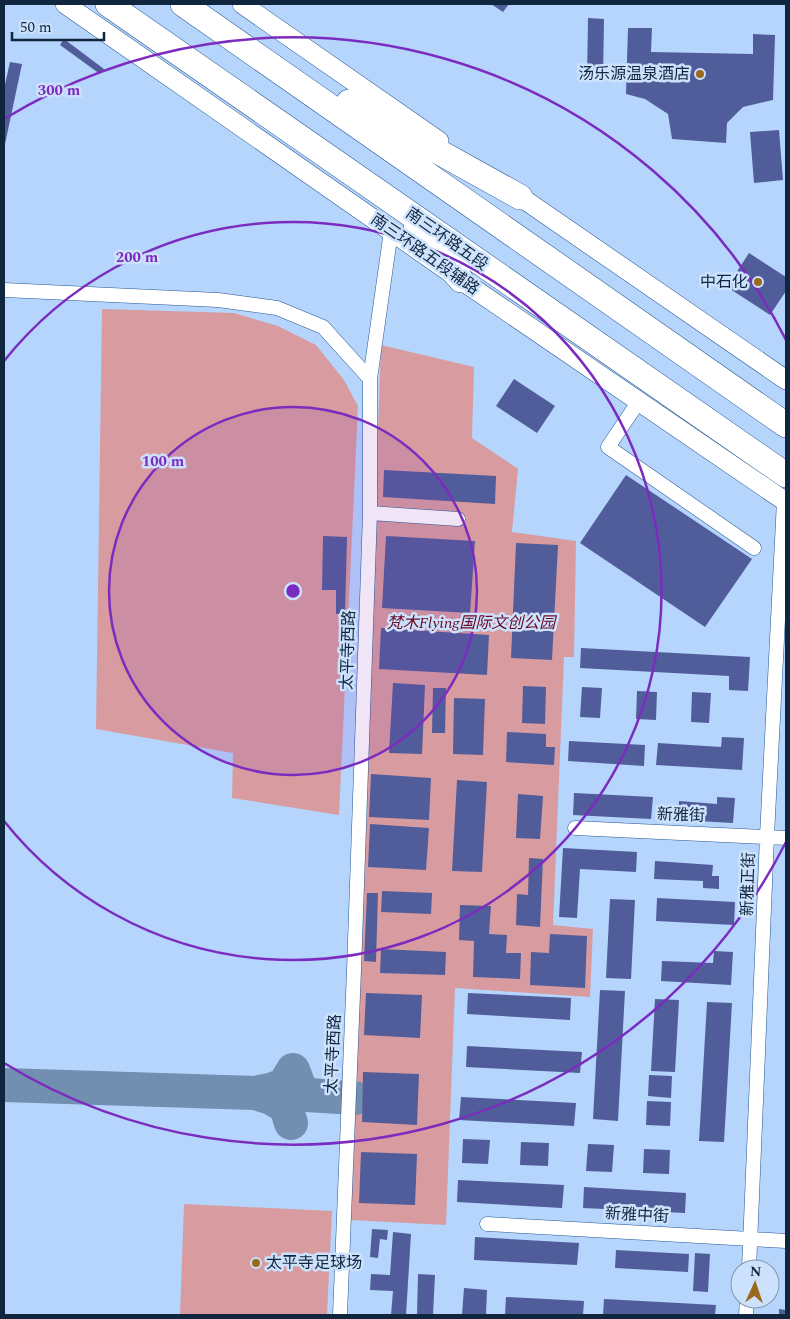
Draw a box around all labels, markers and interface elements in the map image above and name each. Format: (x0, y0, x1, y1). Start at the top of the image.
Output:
scale bar (12, 10, 105, 42)
text: 50 m (20, 16, 52, 39)
place label: 汤乐源温泉酒店 (578, 62, 690, 86)
marker: 汤乐源温泉酒店 (694, 68, 706, 80)
text: 300 m (38, 79, 81, 102)
street label: 南三环路五段 (401, 202, 493, 276)
street label: 南三环路五段辅路 (366, 207, 484, 301)
text: 200 m (116, 246, 159, 269)
place label: 中石化 (700, 270, 748, 294)
marker: 中石化 (752, 276, 764, 288)
text: 100 m (142, 450, 185, 473)
centre of rings (284, 582, 302, 600)
street label: 太平寺西路 (335, 610, 361, 690)
park label: 梵木Flying国际文创公园 (387, 611, 557, 635)
street label: 新雅街 (657, 802, 705, 828)
street label: 新雅正街 (735, 852, 761, 916)
street label: 太平寺西路 (319, 1013, 347, 1095)
street label: 新雅中街 (604, 1201, 670, 1229)
place label: 太平寺足球场 (266, 1251, 362, 1275)
marker: 太平寺足球场 (250, 1257, 262, 1269)
north arrow (730, 1259, 780, 1309)
text: N (749, 1261, 762, 1282)

